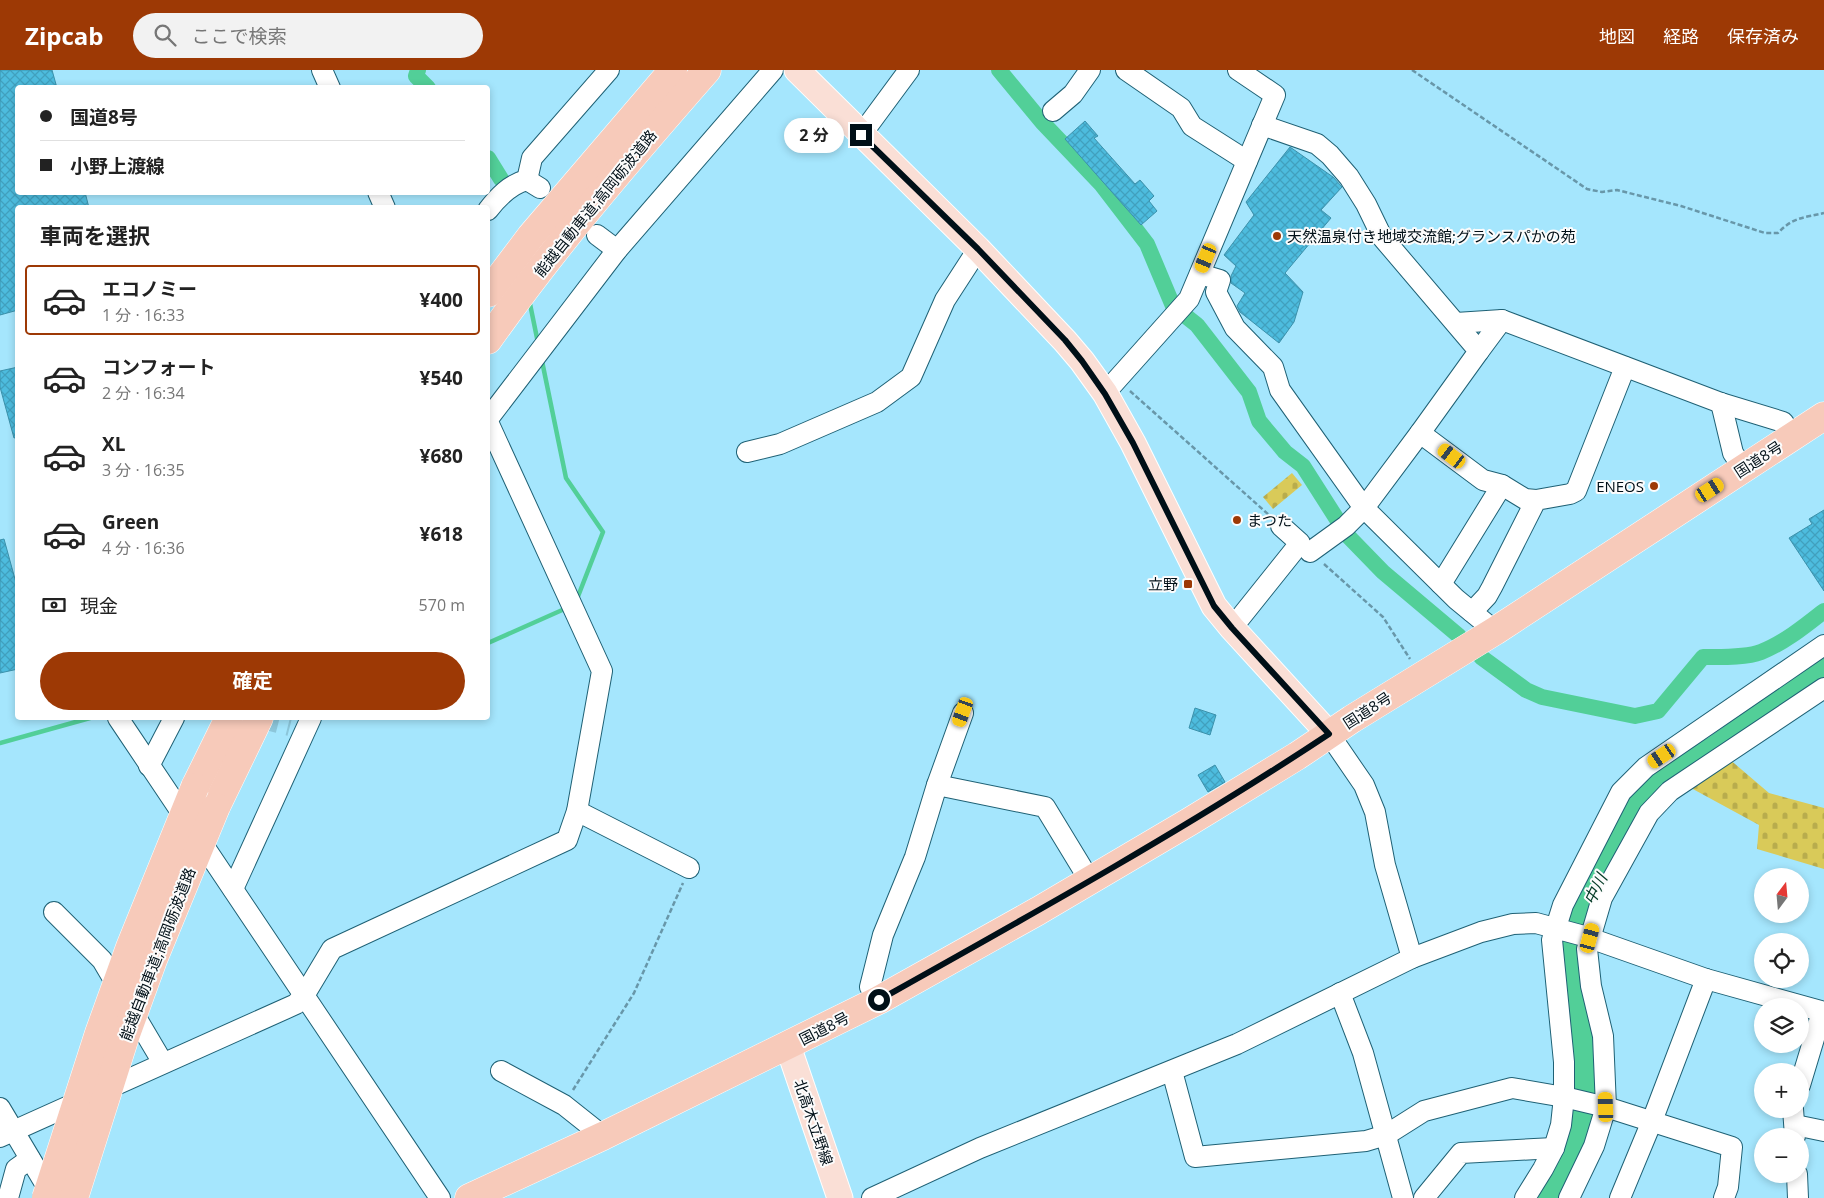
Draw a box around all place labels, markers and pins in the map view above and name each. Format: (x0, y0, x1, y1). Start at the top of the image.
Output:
place label: 天然温泉付き地域交流館;グランスパかの苑 (1287, 226, 1576, 246)
marker: 天然温泉付き地域交流館;グランスパかの苑 (1271, 230, 1283, 242)
place label: ENEOS (1596, 476, 1644, 496)
marker: ENEOS (1648, 480, 1660, 492)
place label: まつた (1247, 510, 1292, 530)
marker: まつた (1231, 514, 1243, 526)
place label: 立野 (1148, 574, 1178, 594)
marker: 立野 (1182, 578, 1194, 590)

